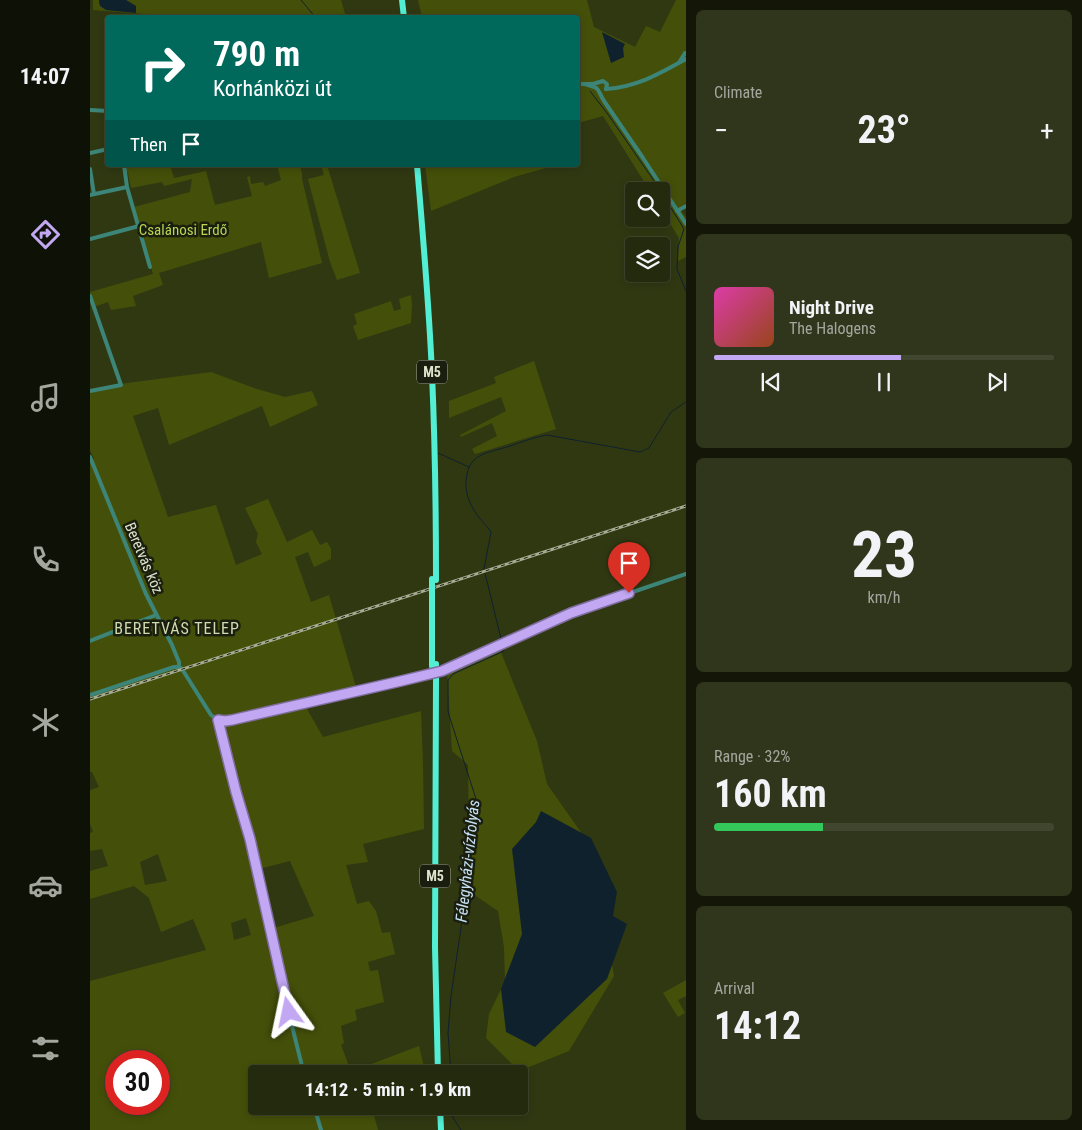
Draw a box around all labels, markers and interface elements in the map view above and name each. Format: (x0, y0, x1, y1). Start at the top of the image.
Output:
text: 790 m (213, 34, 300, 75)
icon: right (130, 35, 195, 100)
text: 14:07 (20, 64, 70, 89)
text: Korhánközi út (213, 76, 332, 101)
text: Climate (714, 83, 762, 102)
text: 23° (857, 108, 911, 152)
text: − (714, 114, 728, 147)
text: + (1040, 114, 1054, 147)
icon: arrive (177, 130, 205, 158)
text: Then (130, 133, 167, 156)
map controls (625, 182, 670, 282)
button: search (625, 182, 670, 227)
icon: directions (28, 217, 63, 252)
park label: Csalánosi Erdő (139, 221, 227, 239)
button: layers (625, 237, 670, 282)
text: Night Drive (789, 296, 874, 319)
text: The Halogens (789, 319, 876, 338)
road number: M5 (417, 361, 447, 384)
icon: previous (757, 368, 785, 396)
icon: pause (870, 368, 898, 396)
icon: next (983, 368, 1011, 396)
icon: music (28, 380, 63, 415)
text: 23 (851, 517, 917, 593)
street label: Beretvás köz (121, 520, 167, 596)
icon: phone (28, 542, 63, 577)
pin (608, 542, 650, 593)
icon: arrive (615, 549, 643, 577)
text: km/h (868, 588, 900, 607)
district label: BERETVÁS TELEP (114, 619, 240, 638)
icon: climate (28, 705, 63, 740)
text: Range · 32% (714, 747, 790, 766)
text: 160 km (714, 772, 827, 816)
water label: Félegyházi-vízfolyás (452, 799, 483, 923)
road number: M5 (420, 864, 450, 888)
icon: car (28, 868, 63, 903)
text: Arrival (714, 979, 755, 998)
position arrow (262, 985, 314, 1037)
text: 14:12 (714, 1004, 801, 1048)
icon: filters (28, 1031, 63, 1066)
speed limit sign: 30 (105, 1050, 170, 1115)
text: 14:12 · 5 min · 1.9 km (305, 1078, 471, 1101)

